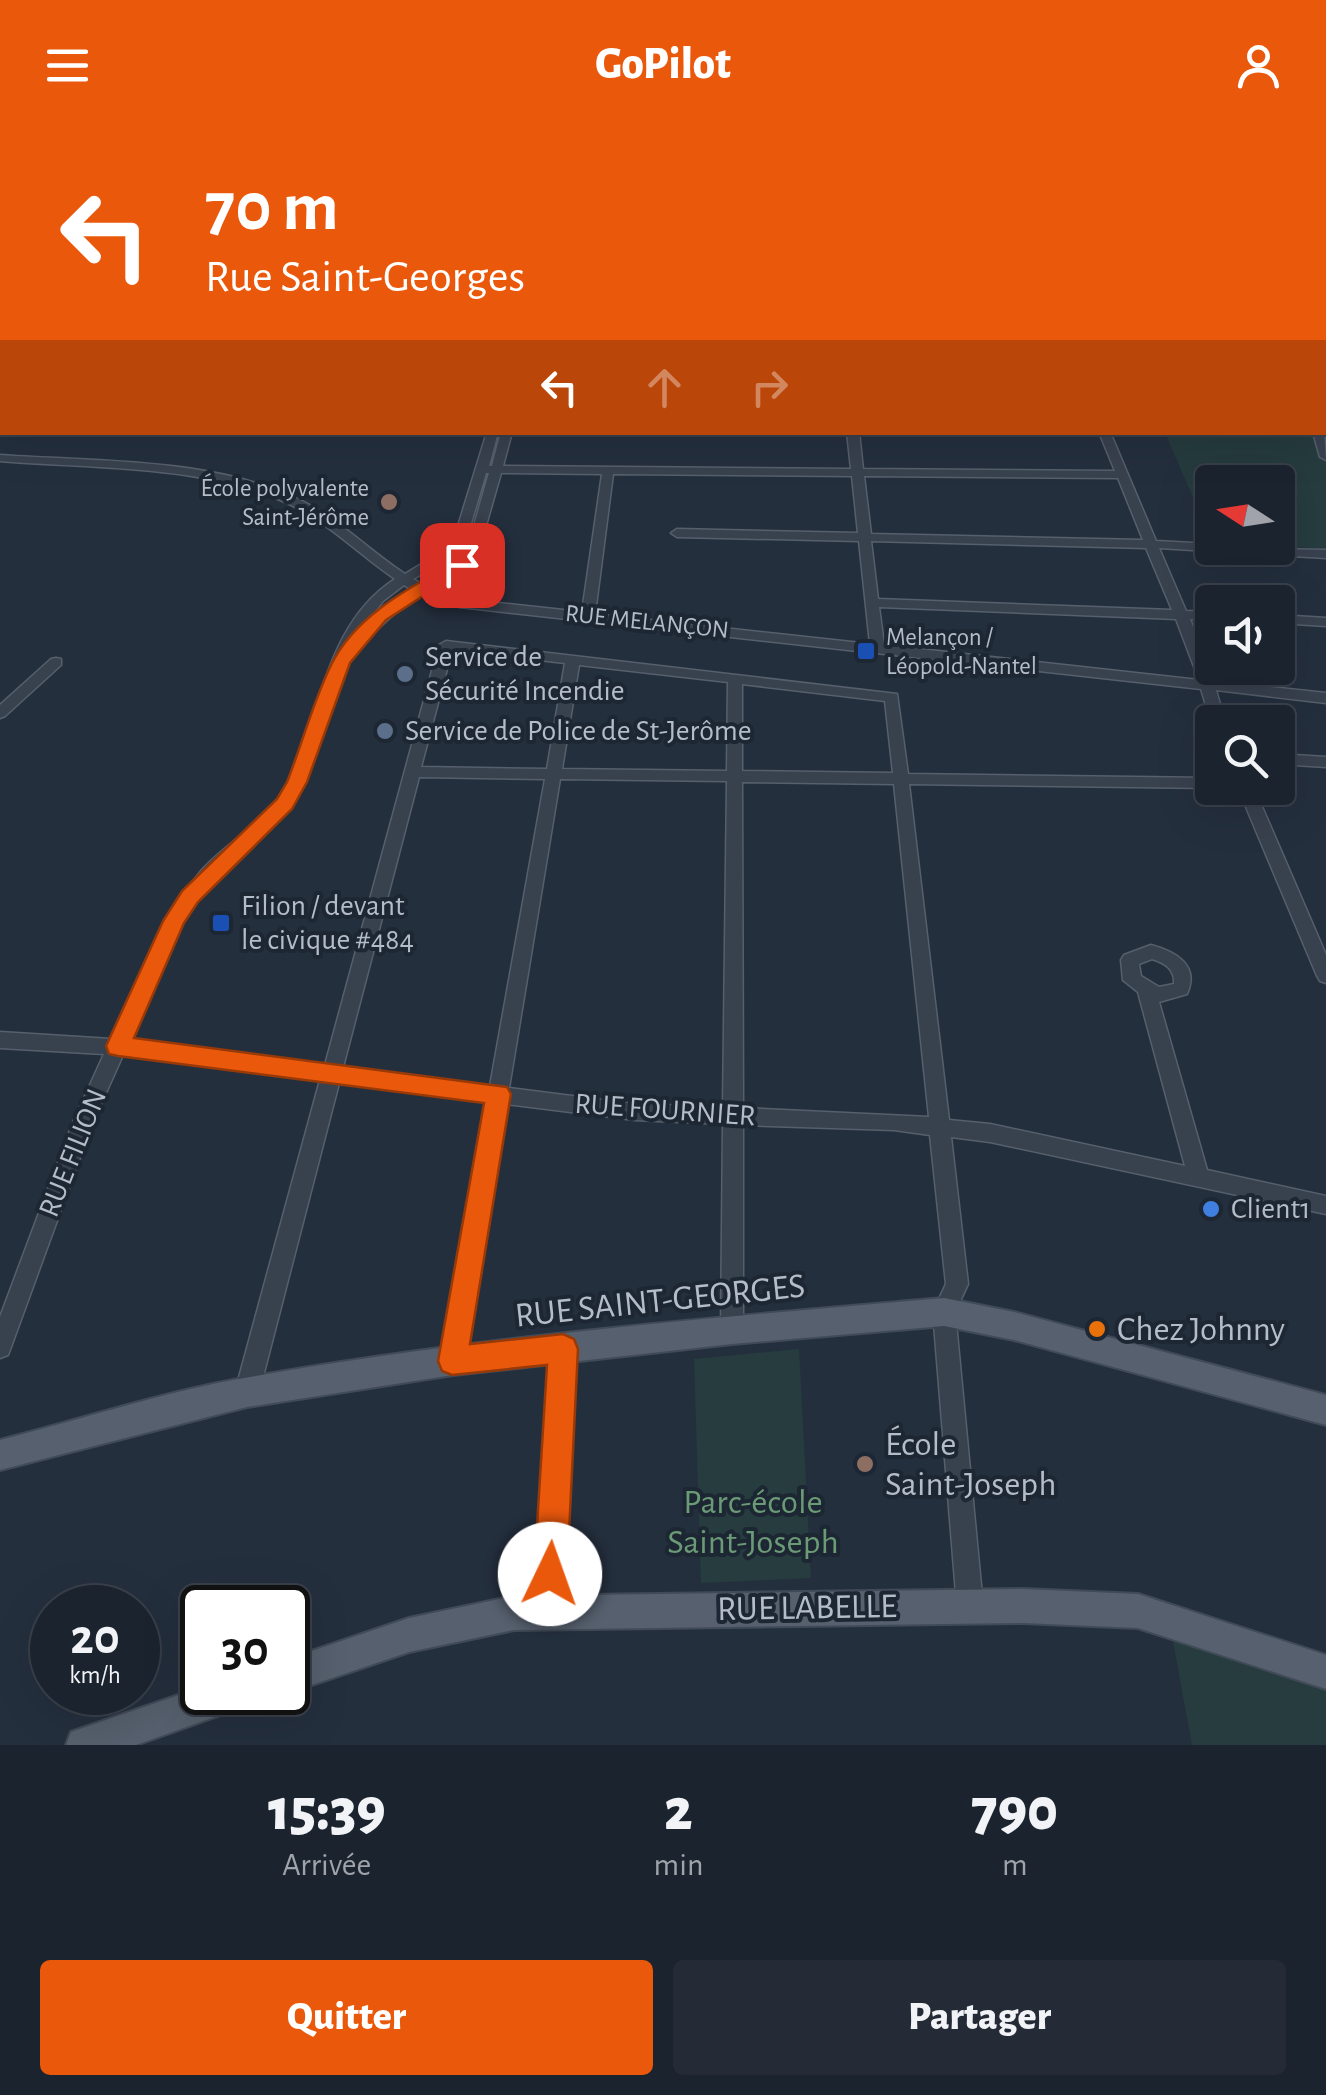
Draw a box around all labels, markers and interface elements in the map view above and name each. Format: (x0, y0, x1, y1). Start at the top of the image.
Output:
icon: menu (40, 38, 95, 93)
icon: person (1231, 38, 1286, 93)
text: GoPilot (595, 42, 731, 87)
icon: left (40, 170, 170, 300)
text: 70 m (205, 173, 339, 243)
text: Rue Saint-Georges (205, 255, 525, 300)
icon: left (532, 360, 587, 415)
icon: ahead (637, 360, 692, 415)
icon: right (742, 360, 797, 415)
north arrow (1195, 465, 1295, 565)
map controls (1195, 465, 1295, 805)
place label: École polyvalente Saint-Jérôme (201, 473, 369, 530)
marker: École polyvalente Saint-Jérôme (378, 491, 400, 513)
pin (420, 523, 505, 608)
icon: arrive (435, 538, 490, 593)
button: sound (1195, 585, 1295, 685)
street label: RUE MELANÇON (564, 601, 730, 643)
place label: Melançon / Léopold-Nantel (886, 625, 1037, 679)
marker: Melançon / Léopold-Nantel (855, 640, 877, 662)
place label: Service de Sécurité Incendie (425, 642, 625, 706)
marker: Service de Sécurité Incendie (394, 663, 416, 685)
button: search (1195, 705, 1295, 805)
place label: Service de Police de St-Jerôme (405, 716, 752, 746)
marker: Service de Police de St-Jerôme (374, 720, 396, 742)
place label: Filion / devant le civique #484 (241, 891, 414, 955)
marker: Filion / devant le civique #484 (210, 912, 232, 934)
street label: RUE FILION (34, 1085, 112, 1221)
street label: RUE FOURNIER (573, 1089, 757, 1131)
place label: Client1 (1231, 1194, 1310, 1224)
marker: Client1 (1200, 1198, 1222, 1220)
street label: RUE SAINT-GEORGES (513, 1268, 807, 1334)
place label: Chez Johnny (1117, 1312, 1285, 1347)
marker: Chez Johnny (1086, 1318, 1108, 1340)
place label: École Saint-Joseph (885, 1425, 1056, 1502)
marker: École Saint-Joseph (854, 1453, 876, 1475)
park label: Parc-école Saint-Joseph (667, 1485, 839, 1560)
position arrow (498, 1522, 602, 1626)
speed limit sign: 30 (180, 1585, 310, 1715)
street label: RUE LABELLE (717, 1589, 897, 1627)
text: 20 (70, 1613, 120, 1663)
text: km/h (69, 1663, 121, 1688)
text: 15:39 (268, 1781, 386, 1841)
text: 2 (664, 1781, 693, 1841)
text: 790 (971, 1781, 1058, 1841)
text: Arrivée (282, 1849, 371, 1881)
text: min (654, 1849, 703, 1881)
text: m (1002, 1849, 1027, 1881)
button: Quitter (40, 1960, 653, 2075)
button: Partager (673, 1960, 1286, 2075)

